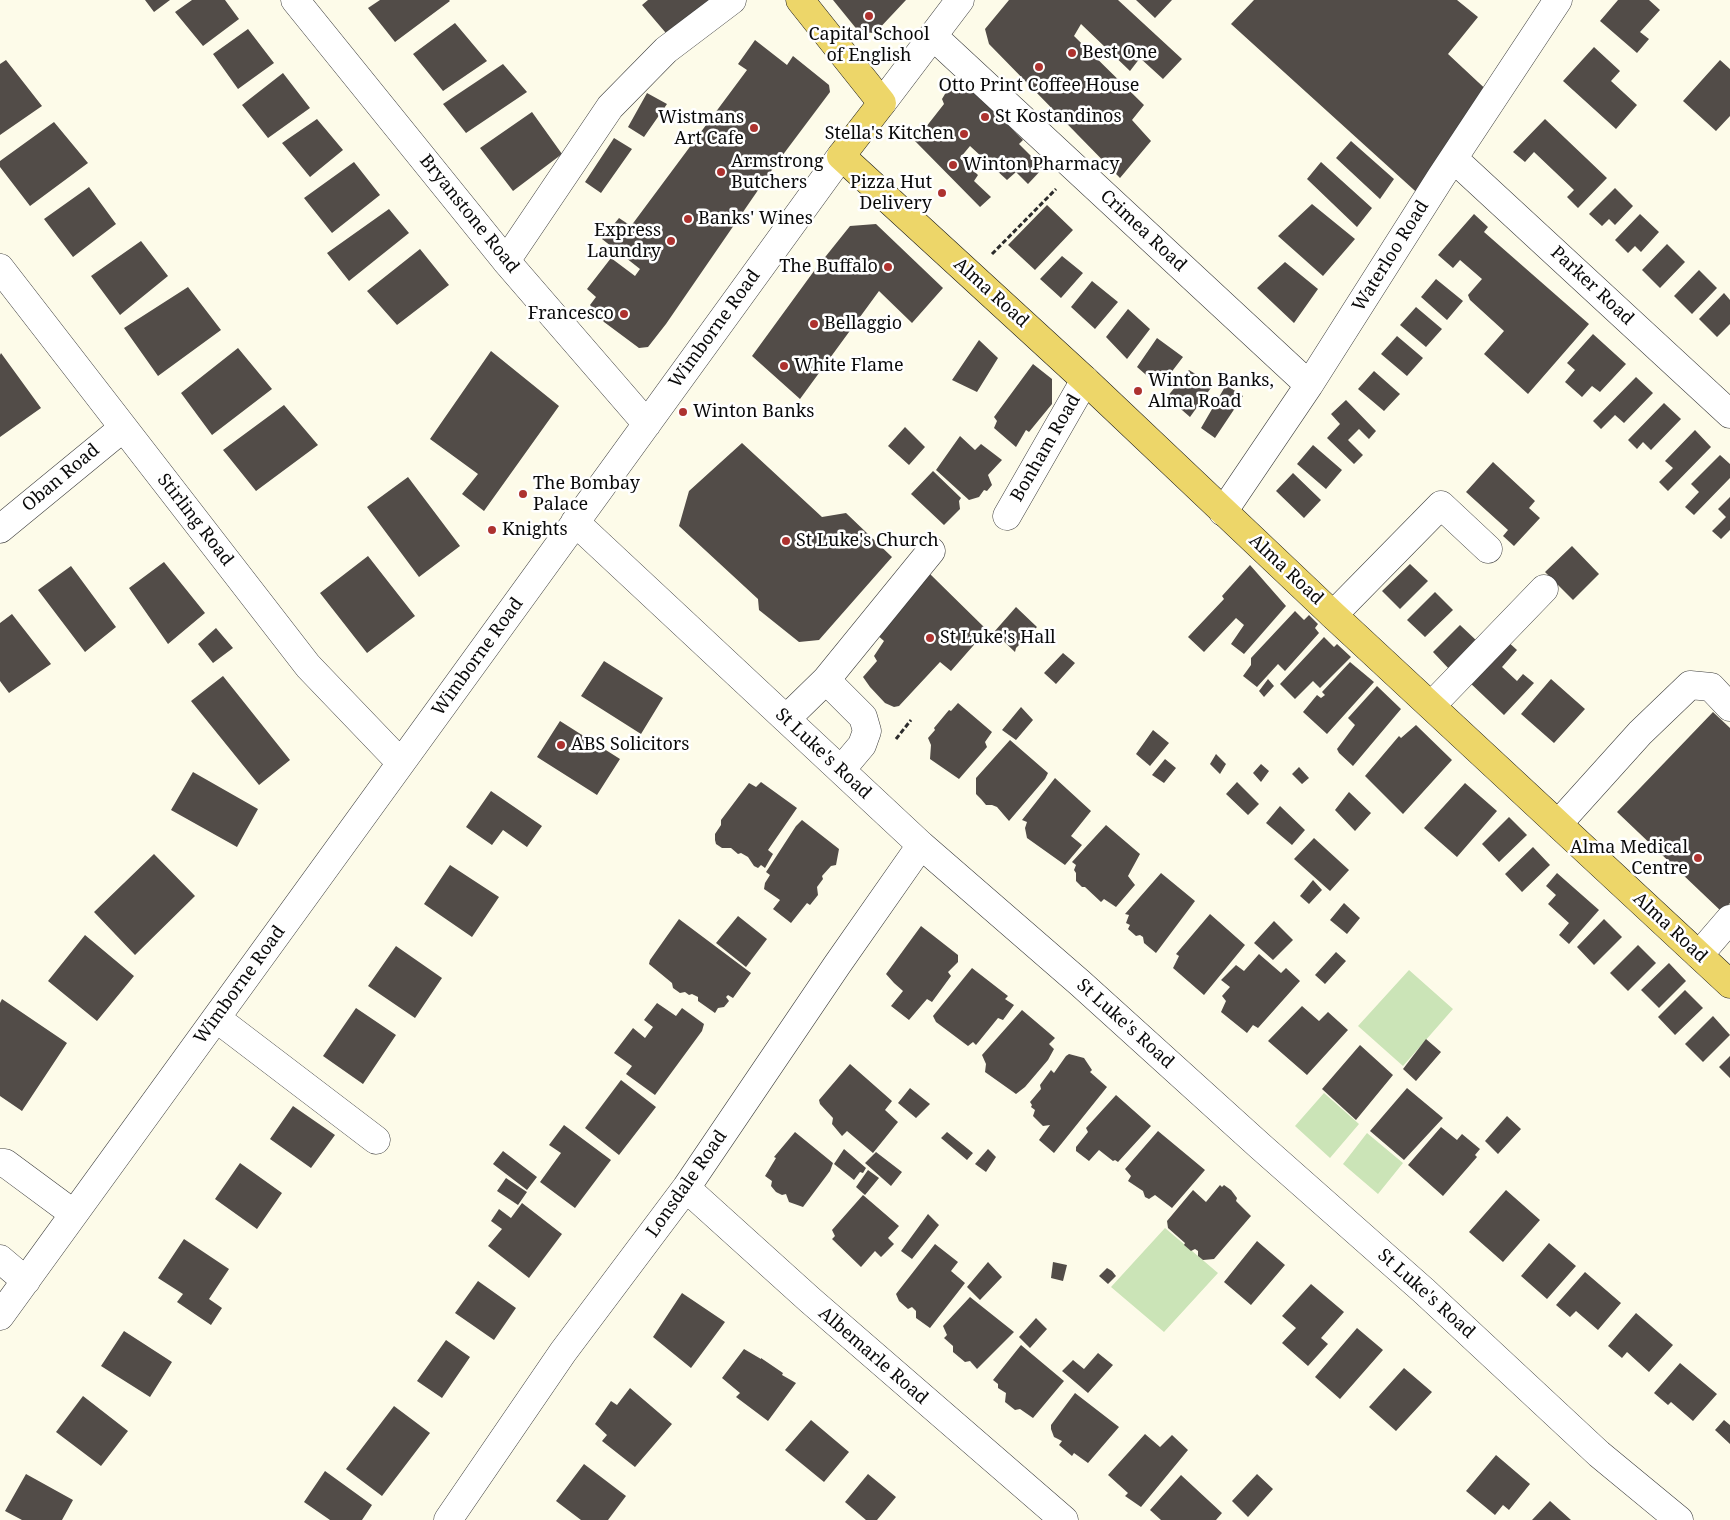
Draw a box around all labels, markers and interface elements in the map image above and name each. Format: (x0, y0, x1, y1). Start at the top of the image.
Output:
marker: Capital School of English (863, 10, 875, 22)
place label: Capital School of English (808, 24, 930, 66)
place label: Best One (1082, 42, 1157, 64)
marker: Best One (1066, 47, 1078, 59)
marker: Otto Print Coffee House (1033, 61, 1045, 73)
place label: Otto Print Coffee House (939, 75, 1139, 97)
place label: St Kostandinos (995, 106, 1122, 128)
place label: Wistmans Art Cafe (658, 107, 744, 150)
marker: St Kostandinos (979, 111, 991, 123)
marker: Wistmans Art Cafe (748, 122, 760, 134)
place label: Stella's Kitchen (825, 123, 954, 145)
marker: Stella's Kitchen (958, 128, 970, 140)
street label: Bryanstone Road (415, 150, 523, 278)
place label: Armstrong Butchers (731, 151, 824, 193)
place label: Winton Pharmacy (963, 154, 1119, 176)
marker: Winton Pharmacy (947, 159, 959, 171)
marker: Armstrong Butchers (715, 166, 727, 178)
place label: Pizza Hut Delivery (850, 172, 932, 214)
street label: Crimea Road (1095, 186, 1191, 276)
marker: Pizza Hut Delivery (936, 187, 948, 199)
street label: Waterloo Road (1348, 197, 1434, 315)
place label: Banks' Wines (698, 208, 813, 230)
marker: Banks' Wines (682, 213, 694, 225)
place label: Express Laundry (587, 220, 661, 262)
marker: Express Laundry (665, 235, 677, 247)
street label: Parker Road (1546, 242, 1638, 330)
street label: Alma Road (949, 254, 1033, 332)
place label: The Buffalo (779, 256, 878, 278)
marker: The Buffalo (882, 261, 894, 273)
street label: Wimborne Road (665, 266, 765, 392)
place label: Francesco (528, 303, 614, 325)
marker: Francesco (618, 308, 630, 320)
place label: Bellaggio (824, 313, 902, 335)
marker: Bellaggio (808, 318, 820, 330)
place label: White Flame (794, 355, 904, 377)
marker: White Flame (778, 360, 790, 372)
place label: Winton Banks, Alma Road (1148, 370, 1274, 412)
marker: Winton Banks, Alma Road (1132, 385, 1144, 397)
street label: Bonham Road (1007, 390, 1085, 506)
place label: Winton Banks (693, 401, 814, 423)
marker: Winton Banks (677, 406, 689, 418)
street label: Oban Road (18, 439, 104, 517)
street label: Stirling Road (152, 470, 238, 570)
place label: The Bombay Palace (533, 473, 640, 516)
marker: The Bombay Palace (517, 488, 529, 500)
place label: Knights (502, 519, 568, 541)
marker: Knights (486, 524, 498, 536)
place label: St Luke's Church (796, 530, 939, 552)
street label: Alma Road (1244, 530, 1328, 610)
marker: St Luke's Church (780, 535, 792, 547)
street label: Wimborne Road (428, 594, 528, 720)
place label: St Luke's Hall (940, 627, 1056, 649)
marker: St Luke's Hall (924, 632, 936, 644)
street label: St Luke's Road (771, 704, 875, 804)
place label: ABS Solicitors (571, 734, 689, 756)
marker: ABS Solicitors (555, 739, 567, 751)
place label: Alma Medical Centre (1570, 837, 1688, 880)
marker: Alma Medical Centre (1692, 852, 1704, 864)
street label: Alma Road (1628, 888, 1712, 968)
street label: Wimborne Road (190, 922, 290, 1048)
street label: St Luke's Road (1072, 975, 1178, 1073)
street label: Lonsdale Road (642, 1126, 732, 1242)
street label: St Luke's Road (1373, 1245, 1479, 1343)
street label: Albemarle Road (814, 1303, 932, 1409)

